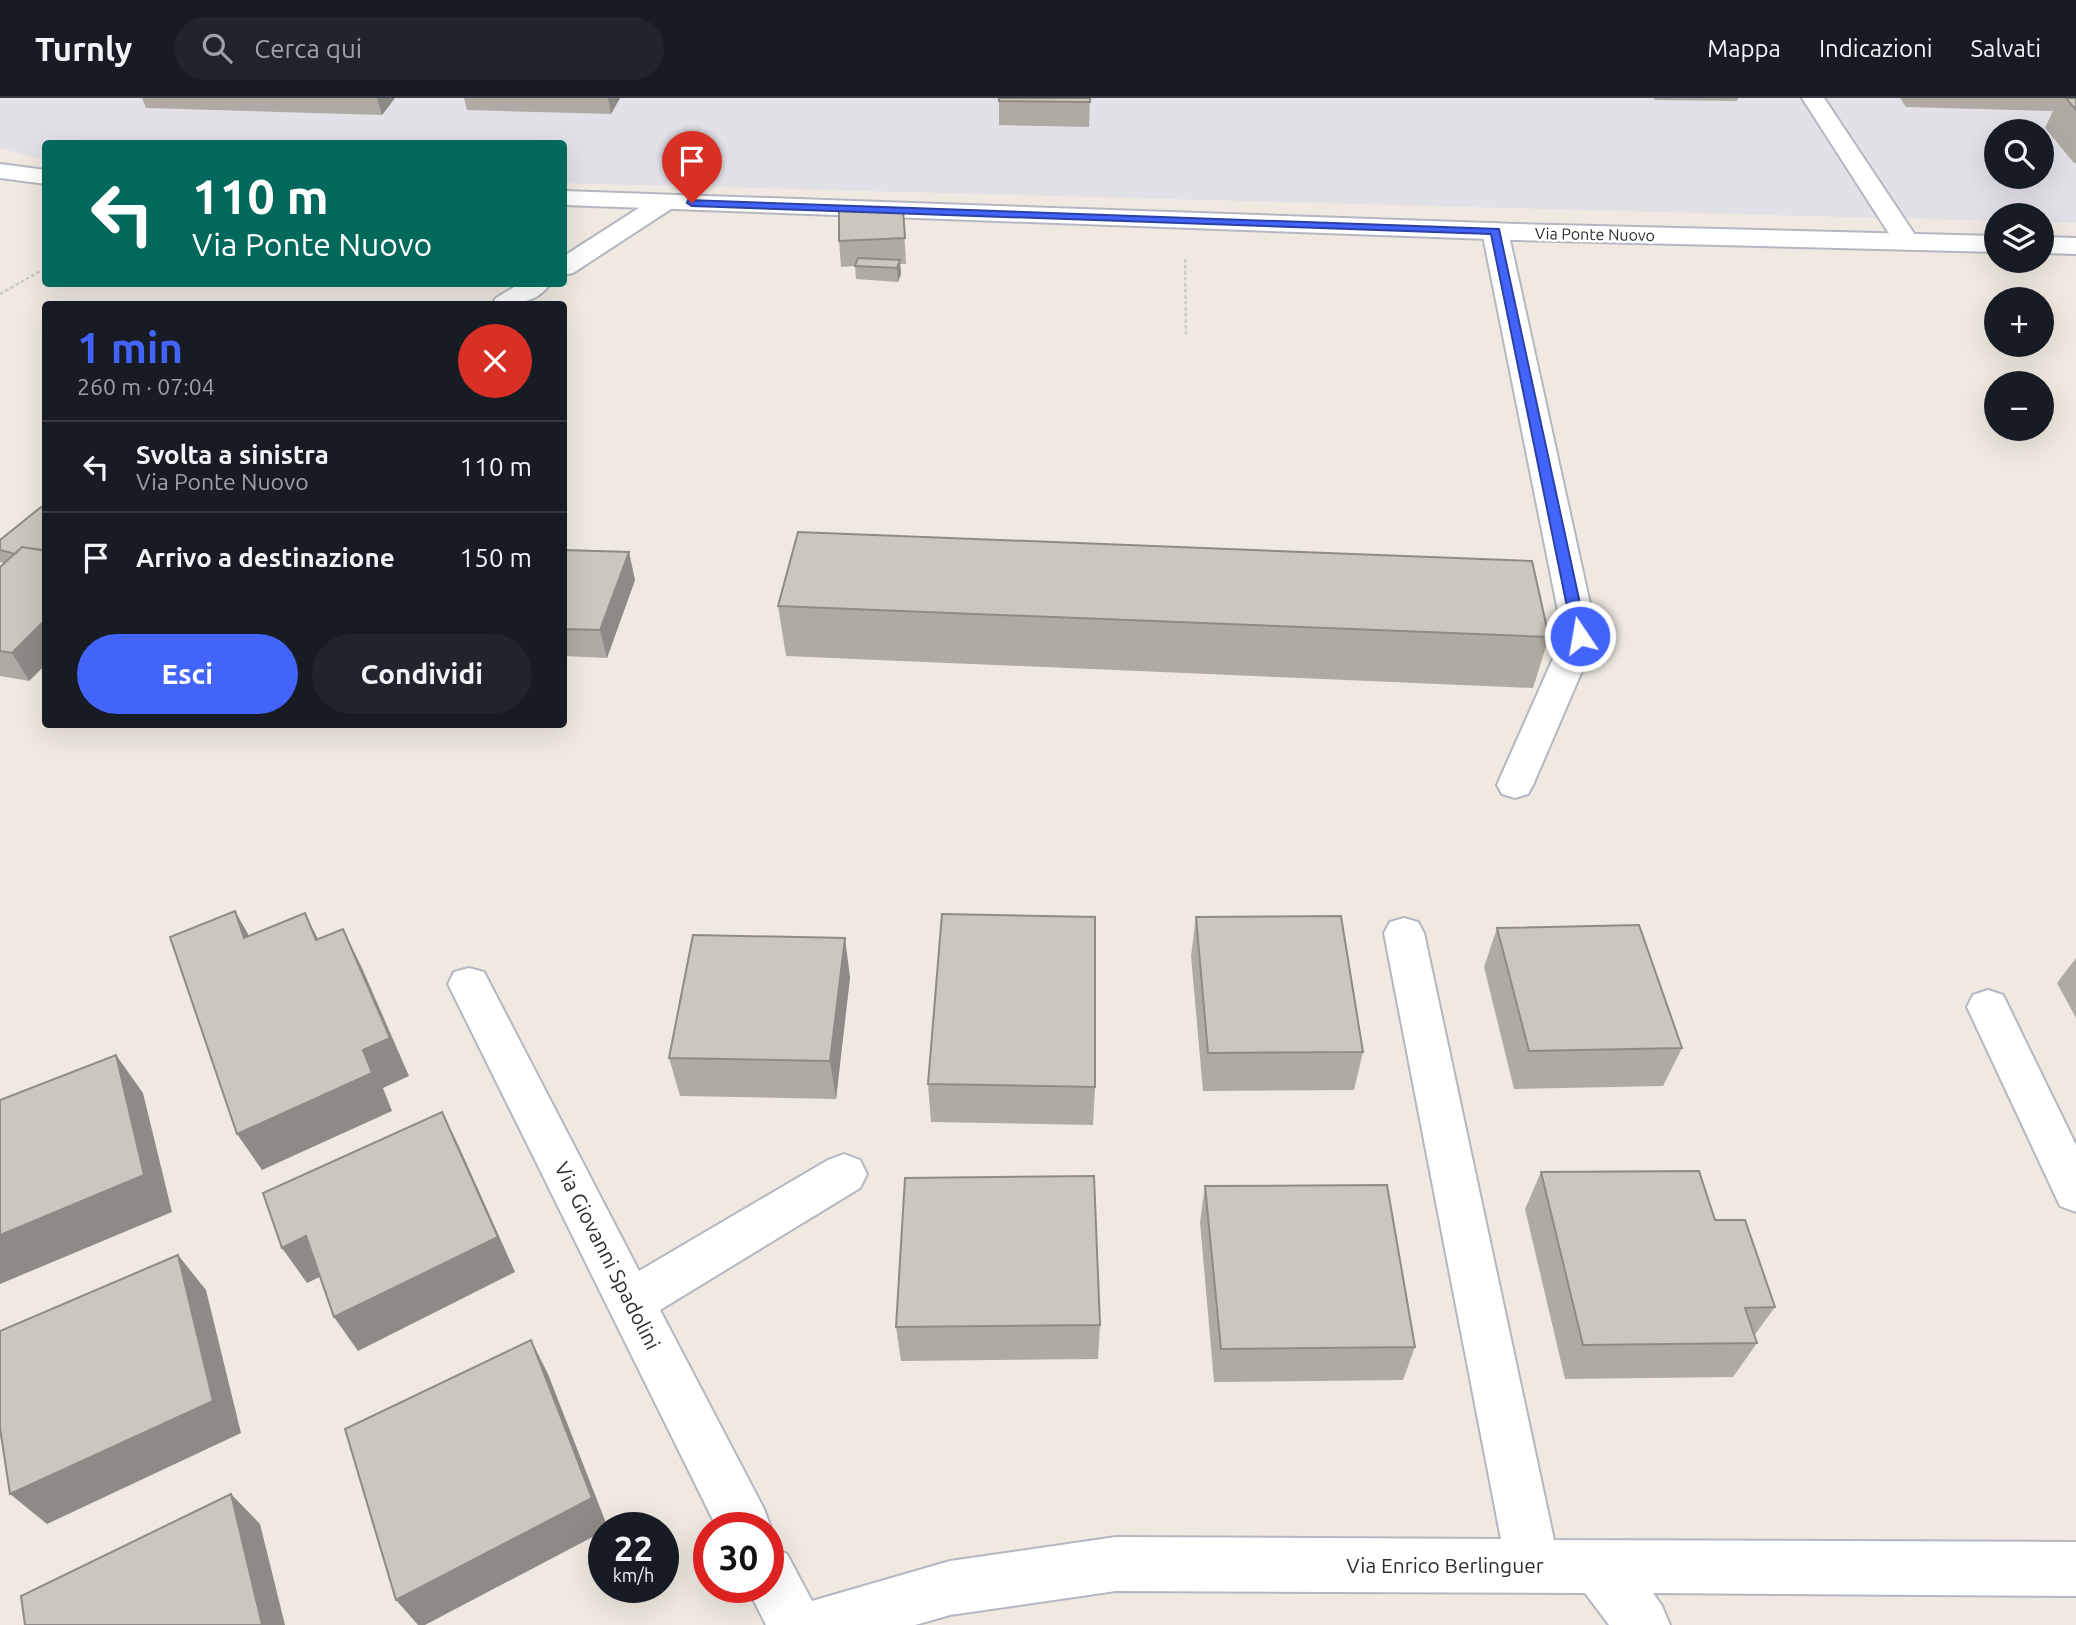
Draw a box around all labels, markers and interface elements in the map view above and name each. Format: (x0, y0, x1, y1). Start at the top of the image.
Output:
search box (174, 17, 664, 80)
icon: search (198, 29, 236, 67)
text: Turnly (35, 30, 132, 67)
text: Cerca qui (254, 34, 362, 63)
text: Mappa (1707, 35, 1781, 62)
text: Indicazioni (1819, 35, 1933, 62)
text: Salvati (1971, 35, 2041, 62)
map controls (1984, 119, 2054, 441)
button: search (1984, 119, 2054, 189)
pin (662, 131, 722, 203)
icon: arrive (673, 142, 711, 180)
icon: left (77, 168, 168, 259)
text: 110 m (192, 168, 329, 223)
button: layers (1984, 203, 2054, 273)
street label: Via Ponte Nuovo (1535, 224, 1655, 244)
text: Via Ponte Nuovo (192, 226, 432, 262)
button: + (1984, 287, 2054, 357)
text: 1 min (77, 324, 183, 371)
button: close (458, 324, 532, 398)
button: − (1984, 371, 2054, 441)
text: 260 m · 07:04 (77, 374, 215, 399)
text: Svolta a sinistra (136, 440, 329, 469)
icon: left (77, 448, 115, 486)
text: 110 m (460, 452, 532, 481)
text: Via Ponte Nuovo (136, 469, 309, 494)
icon: arrive (77, 539, 115, 577)
text: Arrivo a destinazione (136, 543, 395, 572)
text: 150 m (460, 543, 532, 572)
position arrow (1543, 599, 1617, 673)
button: Esci (77, 634, 298, 714)
button: Condividi (312, 634, 532, 714)
street label: Via Giovanni Spadolini (550, 1158, 666, 1353)
speed limit sign: 30 (693, 1512, 784, 1603)
text: 22 (614, 1528, 653, 1568)
street label: Via Enrico Berlinguer (1346, 1553, 1544, 1577)
text: km/h (613, 1565, 654, 1585)

